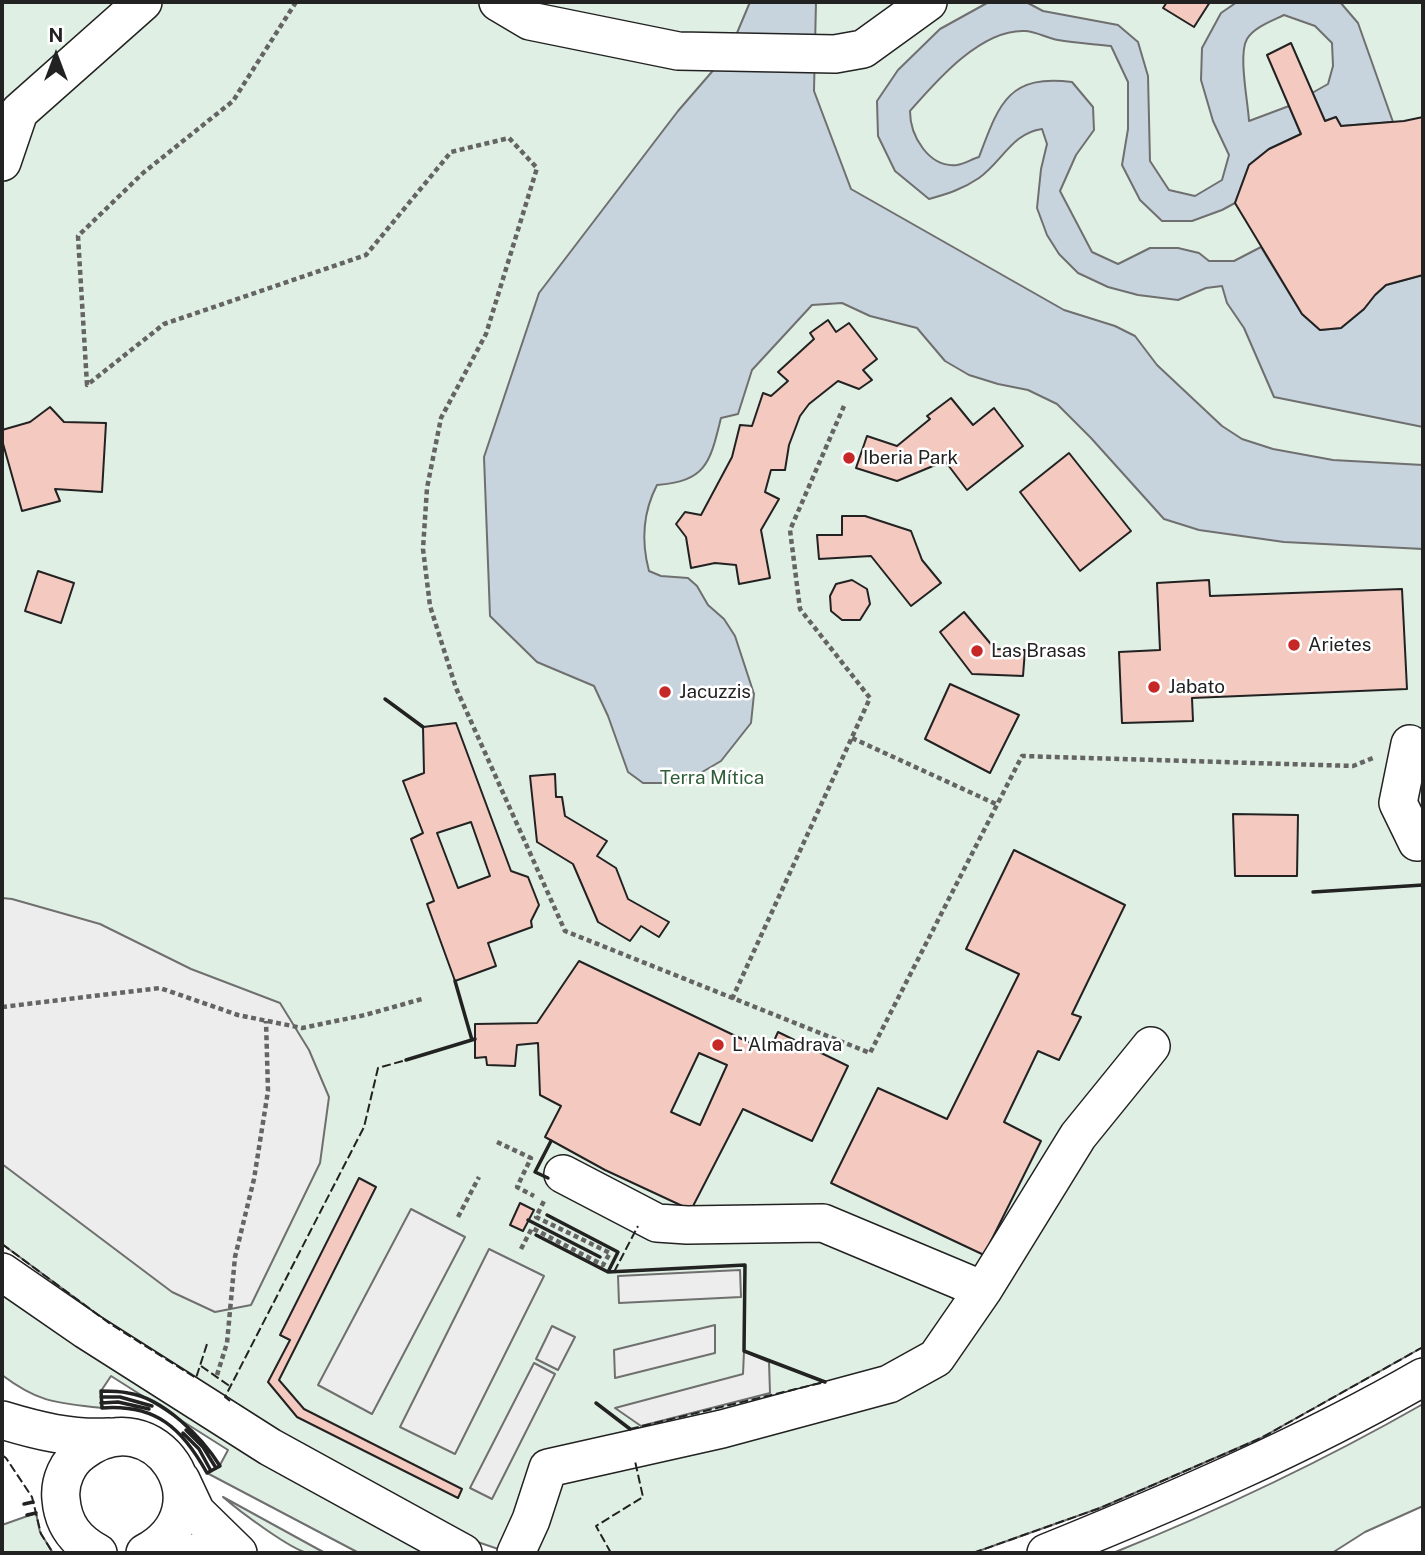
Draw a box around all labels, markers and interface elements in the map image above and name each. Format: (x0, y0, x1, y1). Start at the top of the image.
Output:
north arrow (21, 21, 91, 91)
text: N (49, 24, 63, 46)
place label: Iberia Park (863, 447, 958, 469)
marker: Iberia Park (841, 450, 857, 466)
place label: Arietes (1308, 634, 1371, 656)
marker: Arietes (1286, 637, 1302, 653)
place label: Las Brasas (991, 640, 1086, 662)
marker: Las Brasas (969, 643, 985, 659)
place label: Jabato (1168, 676, 1225, 698)
marker: Jabato (1146, 679, 1162, 695)
place label: Jacuzzis (679, 681, 751, 703)
marker: Jacuzzis (657, 684, 673, 700)
park label: Terra Mítica (660, 767, 764, 789)
place label: L'Almadrava (732, 1034, 842, 1056)
marker: L'Almadrava (710, 1037, 726, 1053)

